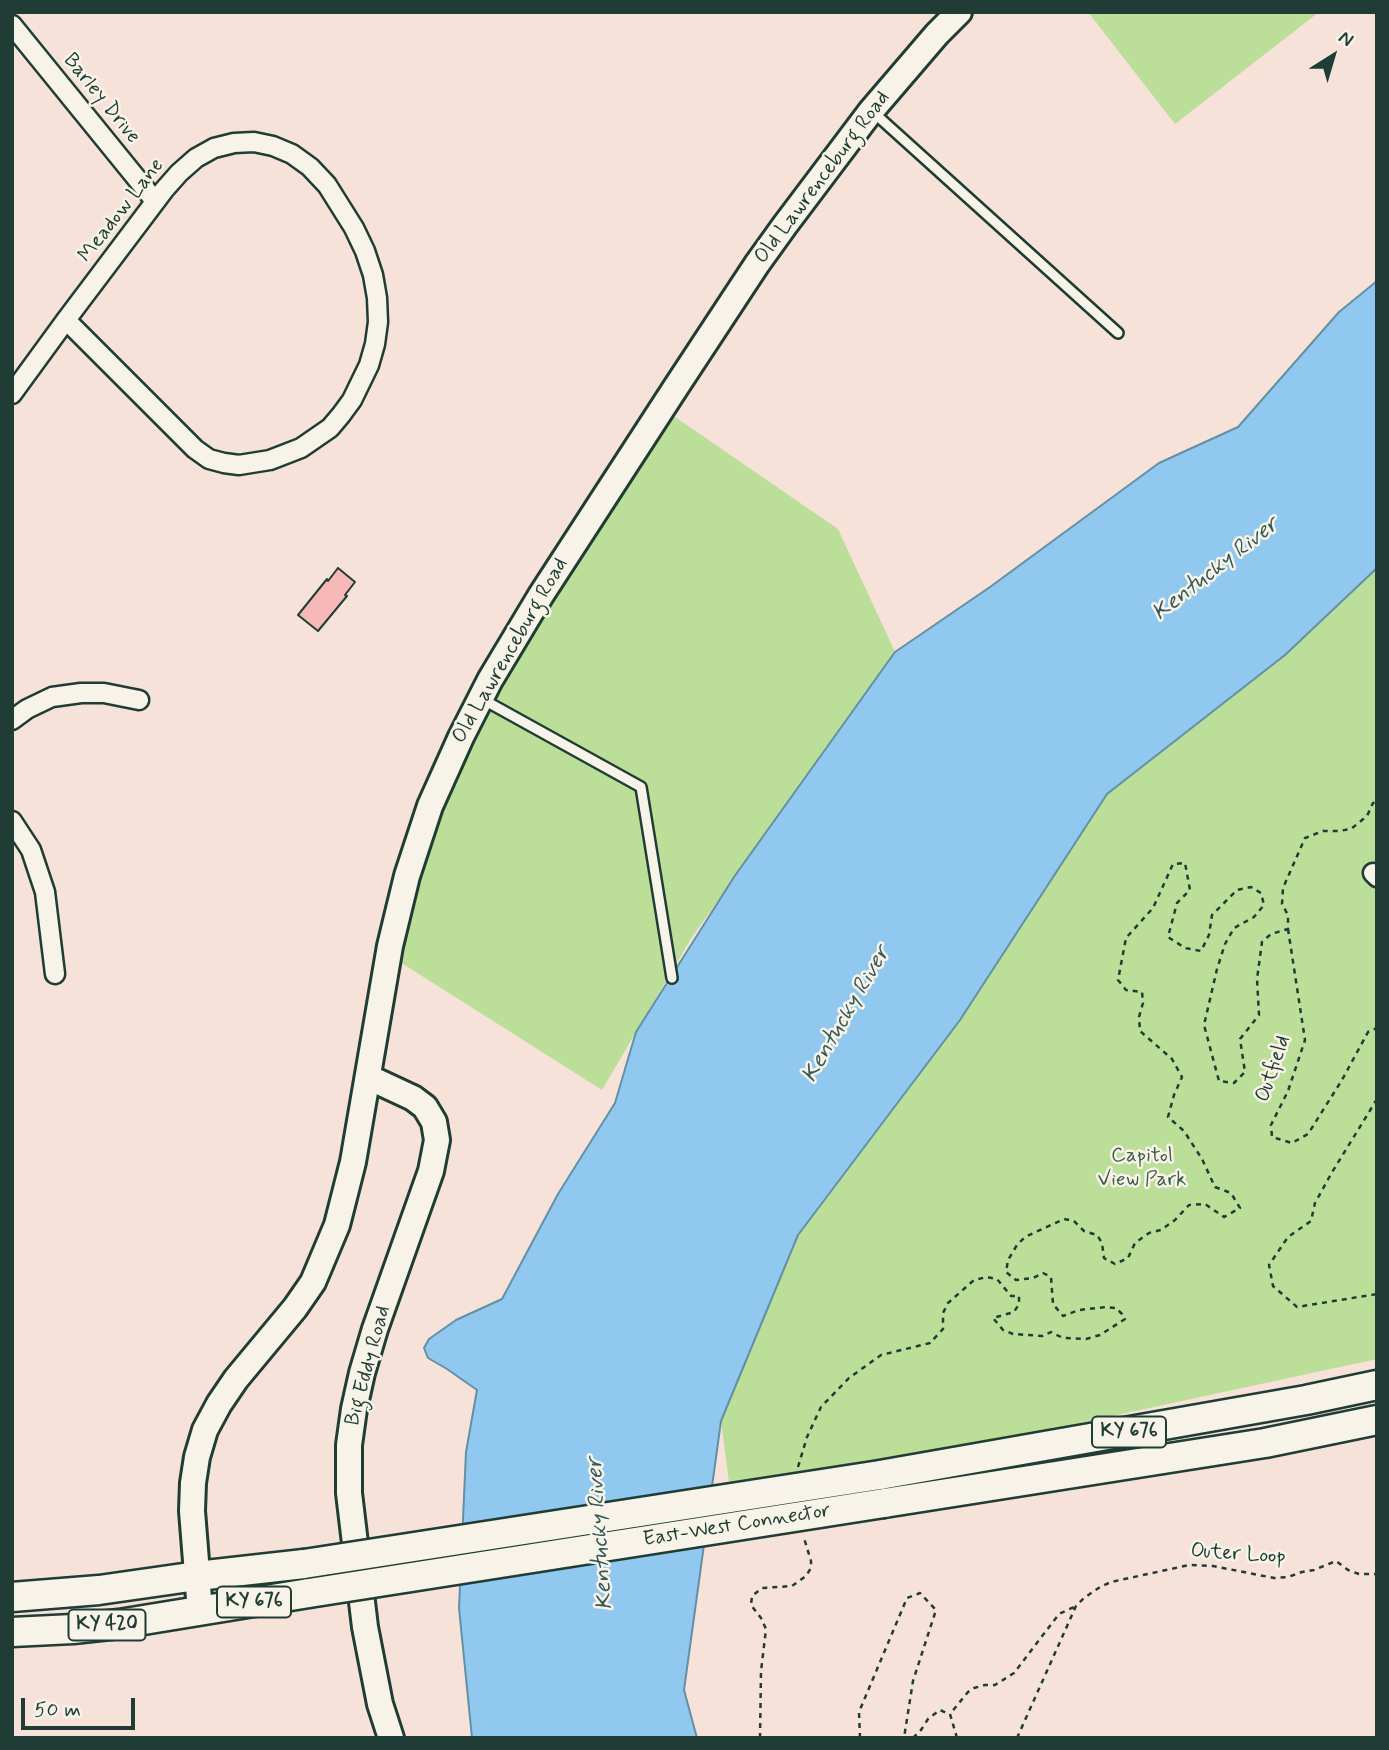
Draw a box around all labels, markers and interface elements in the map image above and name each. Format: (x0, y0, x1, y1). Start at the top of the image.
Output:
north arrow (1298, 21, 1368, 91)
text: N (1333, 25, 1359, 53)
street label: Barley Drive (57, 49, 145, 149)
street label: Old Lawrenceburg Road (750, 87, 896, 269)
street label: Meadow Lane (74, 154, 170, 268)
water label: Kentucky River (1147, 512, 1285, 628)
street label: Old Lawrenceburg Road (448, 554, 574, 748)
water label: Kentucky River (797, 942, 897, 1088)
street label: Outfield (1251, 1032, 1297, 1106)
park label: Capitol View Park (1098, 1144, 1186, 1194)
street label: Big Eddy Road (341, 1303, 397, 1429)
road number: KY 676 (1092, 1416, 1166, 1448)
water label: Kentucky River (582, 1457, 620, 1611)
street label: East-West Connector (641, 1499, 833, 1553)
street label: Outer Loop (1190, 1539, 1286, 1571)
road number: KY 676 (217, 1586, 291, 1618)
road number: KY 420 (68, 1610, 146, 1640)
scale bar (24, 1684, 138, 1728)
text: 50 m (34, 1696, 81, 1724)

